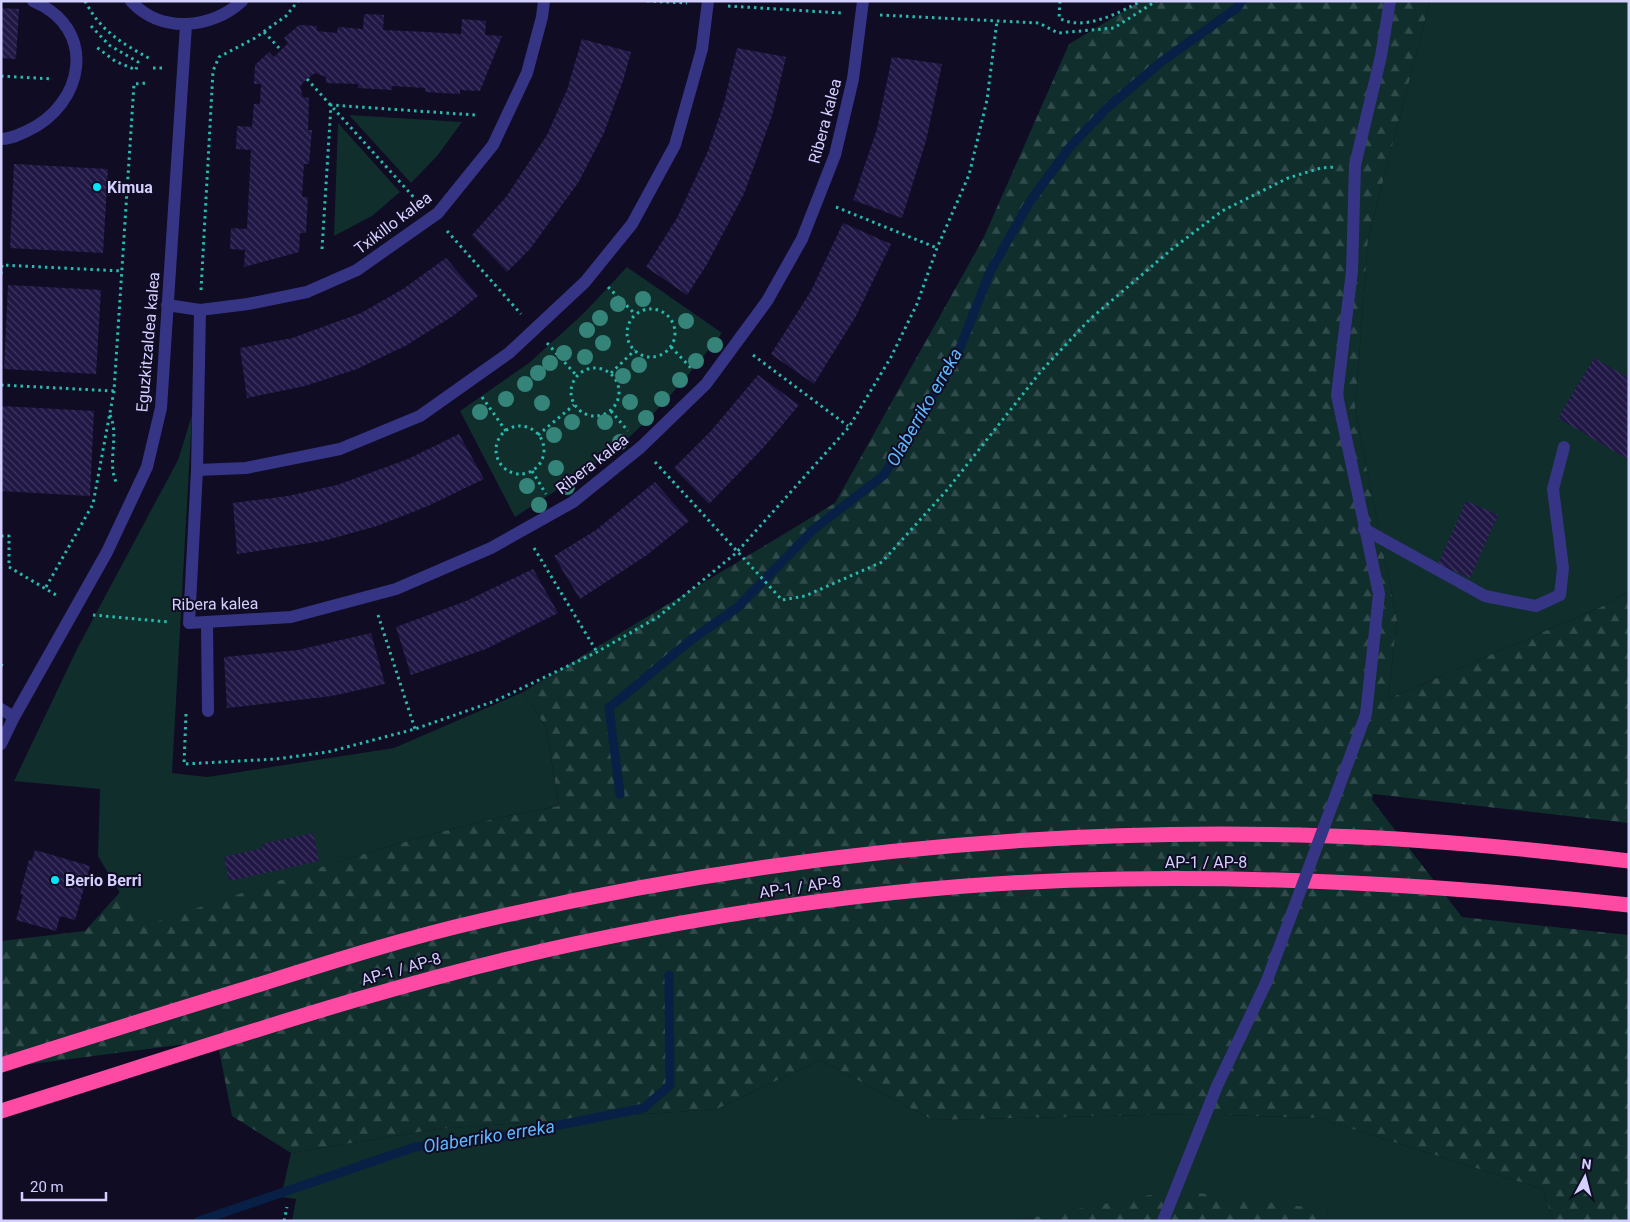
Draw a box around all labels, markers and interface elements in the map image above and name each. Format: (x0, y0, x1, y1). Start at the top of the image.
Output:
street label: Ribera kalea (805, 77, 845, 165)
place label: Kimua (107, 178, 153, 197)
marker: Kimua (91, 181, 103, 193)
street label: Txikillo kalea (351, 188, 435, 258)
street label: Eguzkitzaldea kalea (132, 271, 164, 413)
water label: Olaberriko erreka (882, 344, 966, 470)
street label: Ribera kalea (552, 430, 632, 498)
street label: Ribera kalea (171, 594, 259, 614)
street label: AP-1 / AP-8 (1165, 853, 1247, 872)
place label: Berio Berri (65, 871, 142, 890)
street label: AP-1 / AP-8 (758, 872, 842, 902)
marker: Berio Berri (49, 874, 61, 886)
street label: AP-1 / AP-8 (359, 949, 443, 989)
water label: Olaberriko erreka (422, 1115, 556, 1157)
north arrow (1560, 1152, 1610, 1202)
text: N (1581, 1156, 1592, 1173)
scale bar (22, 1170, 106, 1202)
text: 20 m (30, 1178, 64, 1196)

